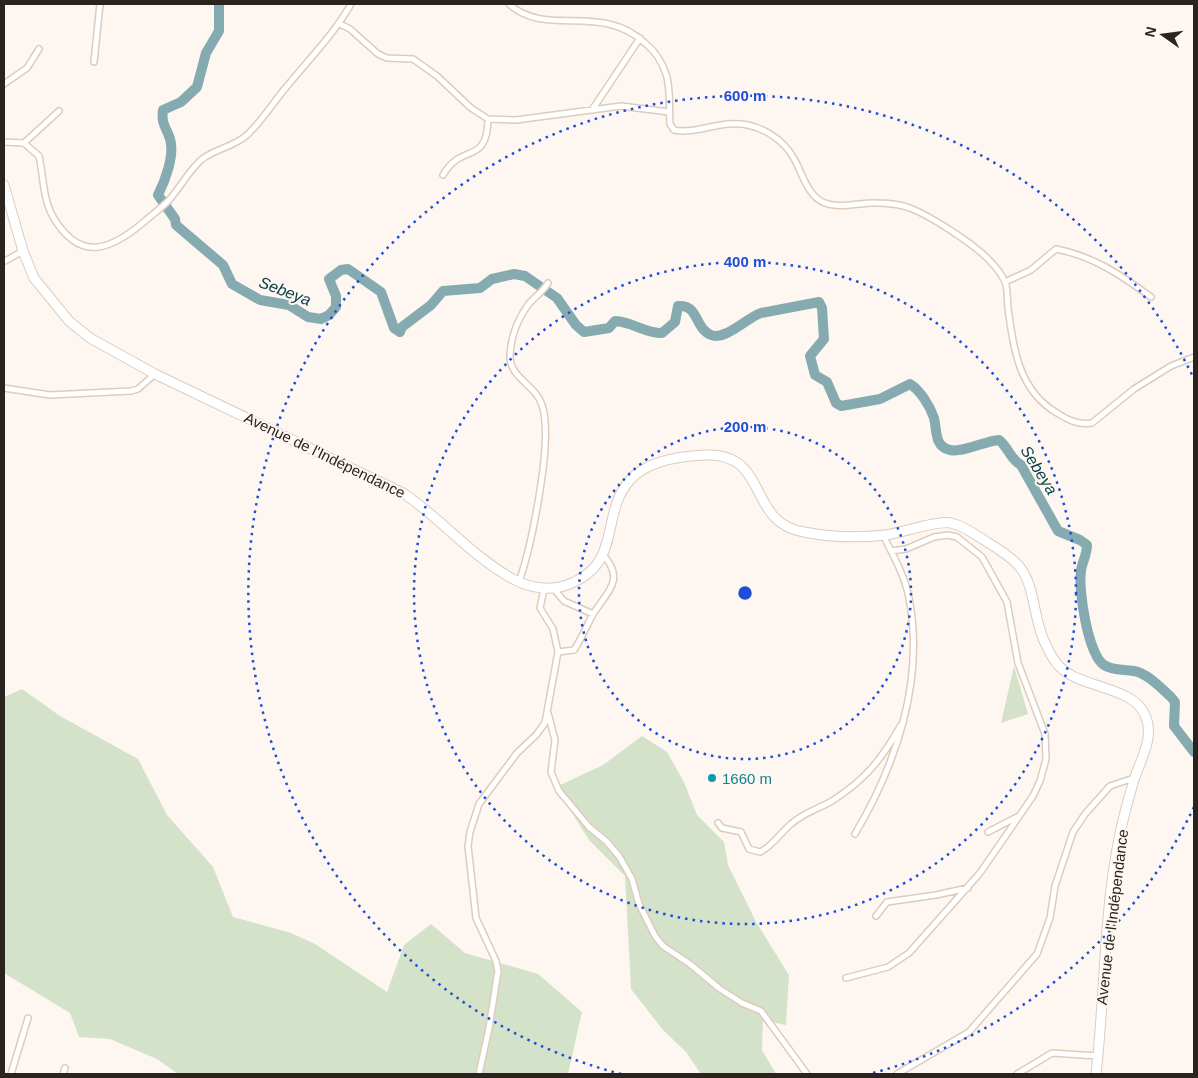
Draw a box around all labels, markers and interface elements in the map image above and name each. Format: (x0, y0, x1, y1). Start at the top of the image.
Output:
north arrow (1138, 10, 1188, 60)
text: N (1141, 25, 1159, 39)
text: 600 m (724, 87, 766, 104)
text: 400 m (724, 253, 766, 270)
water label: Sebeya (257, 273, 313, 309)
street label: Avenue de l'Indépendance (242, 409, 408, 501)
text: 200 m (724, 418, 766, 435)
water label: Sebeya (1017, 442, 1061, 498)
centre of rings (736, 584, 754, 602)
place label: 1660 m (722, 770, 772, 787)
marker: 1660 m (706, 772, 718, 784)
street label: Avenue de l'Indépendance (1093, 828, 1131, 1006)

